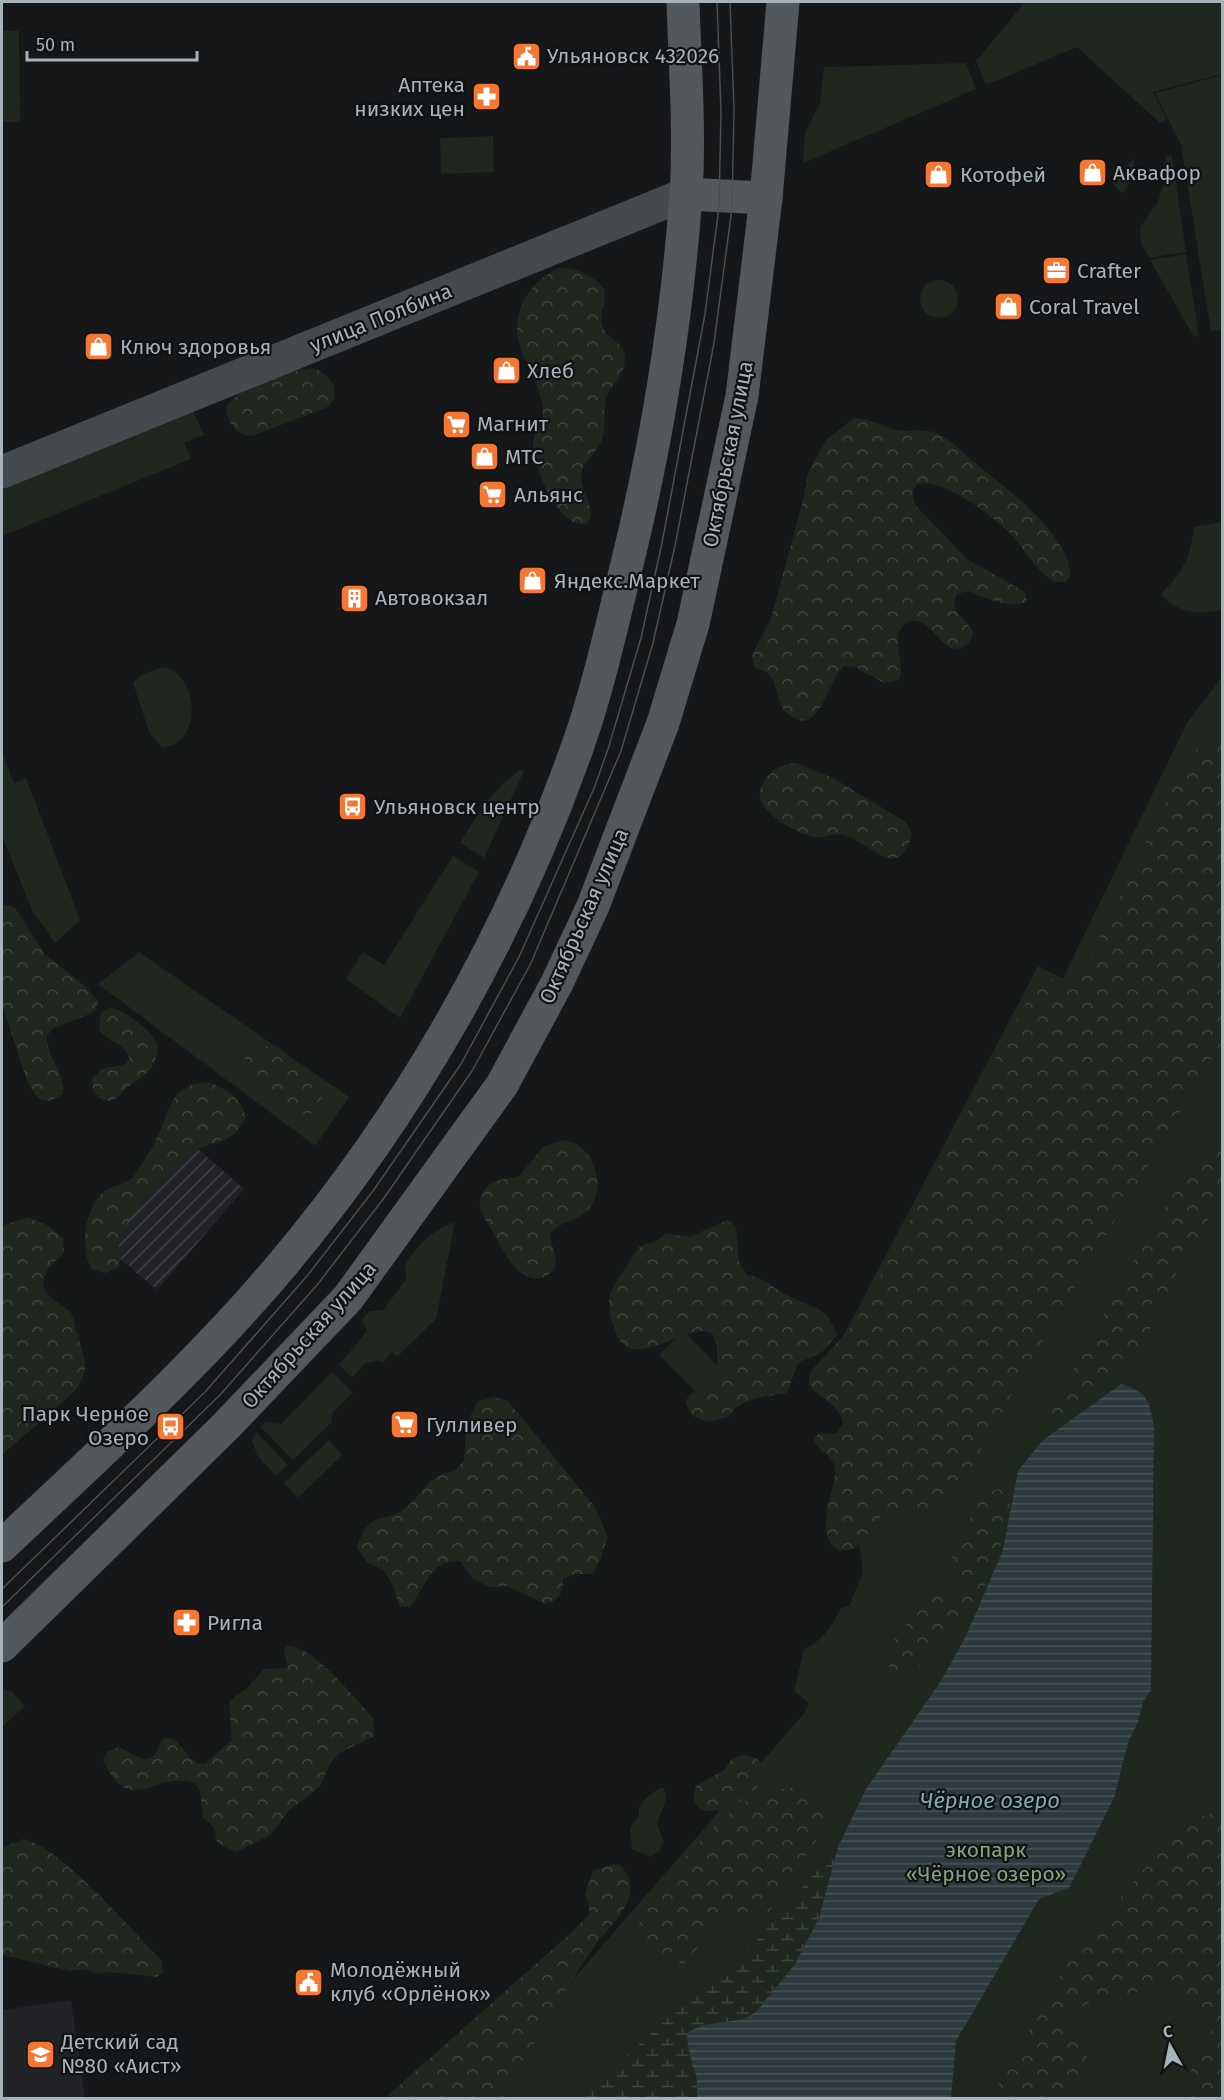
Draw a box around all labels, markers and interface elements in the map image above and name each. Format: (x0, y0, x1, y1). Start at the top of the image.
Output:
scale bar (27, 24, 196, 62)
text: 50 m (36, 34, 75, 56)
public building icon: Ульяновск 432026 (510, 40, 542, 72)
place label: Ульяновск 432026 (547, 43, 719, 69)
place label: Аптека низких цен (354, 72, 465, 122)
pharmacy icon: Аптека низких цен (470, 81, 502, 113)
shop icon: Аквафор (1076, 157, 1108, 189)
shop icon: Котофей (923, 159, 955, 191)
place label: Аквафор (1113, 160, 1201, 186)
place label: Котофей (960, 162, 1046, 188)
office icon: Crafter (1040, 255, 1072, 287)
place label: Crafter (1077, 258, 1141, 284)
street label: улица Полбина (306, 278, 456, 358)
shop icon: Coral Travel (992, 291, 1024, 323)
place label: Coral Travel (1029, 294, 1139, 320)
shop icon: Ключ здоровья (83, 331, 115, 363)
place label: Ключ здоровья (120, 334, 271, 360)
shop icon: Хлеб (490, 355, 522, 387)
place label: Хлеб (527, 358, 574, 384)
street label: Октябрьская улица (697, 359, 759, 549)
supermarket icon: Магнит (440, 408, 472, 440)
place label: Магнит (477, 411, 549, 437)
shop icon: МТС (468, 441, 500, 473)
place label: МТС (505, 444, 543, 470)
supermarket icon: Альянс (477, 479, 509, 511)
place label: Альянс (514, 482, 583, 508)
shop icon: Яндекс.Маркет (517, 565, 549, 597)
place label: Яндекс.Маркет (554, 568, 700, 594)
building icon: Автовокзал (338, 582, 370, 614)
place label: Автовокзал (375, 585, 488, 611)
bus stop icon: Ульяновск центр (337, 791, 369, 823)
place label: Ульяновск центр (374, 794, 540, 820)
street label: Октябрьская улица (534, 824, 634, 1008)
street label: Октябрьская улица (236, 1256, 382, 1414)
place label: Парк Черное Озеро (22, 1401, 149, 1451)
supermarket icon: Гулливер (389, 1409, 421, 1441)
bus stop icon: Парк Черное Озеро (154, 1410, 186, 1442)
place label: Гулливер (426, 1412, 518, 1438)
pharmacy icon: Ригла (170, 1607, 202, 1639)
place label: Ригла (207, 1610, 263, 1636)
water label: Чёрное озеро (920, 1787, 1060, 1814)
park label: экопарк «Чёрное озеро» (906, 1837, 1066, 1887)
place label: Молодёжный клуб «Орлёнок» (330, 1957, 491, 2007)
public building icon: Молодёжный клуб «Орлёнок» (293, 1966, 325, 1998)
north arrow (1140, 2016, 1200, 2076)
text: С (1162, 2021, 1175, 2042)
place label: Детский сад №80 «Аист» (60, 2029, 182, 2079)
school or university icon: Детский сад №80 «Аист» (24, 2038, 56, 2070)

